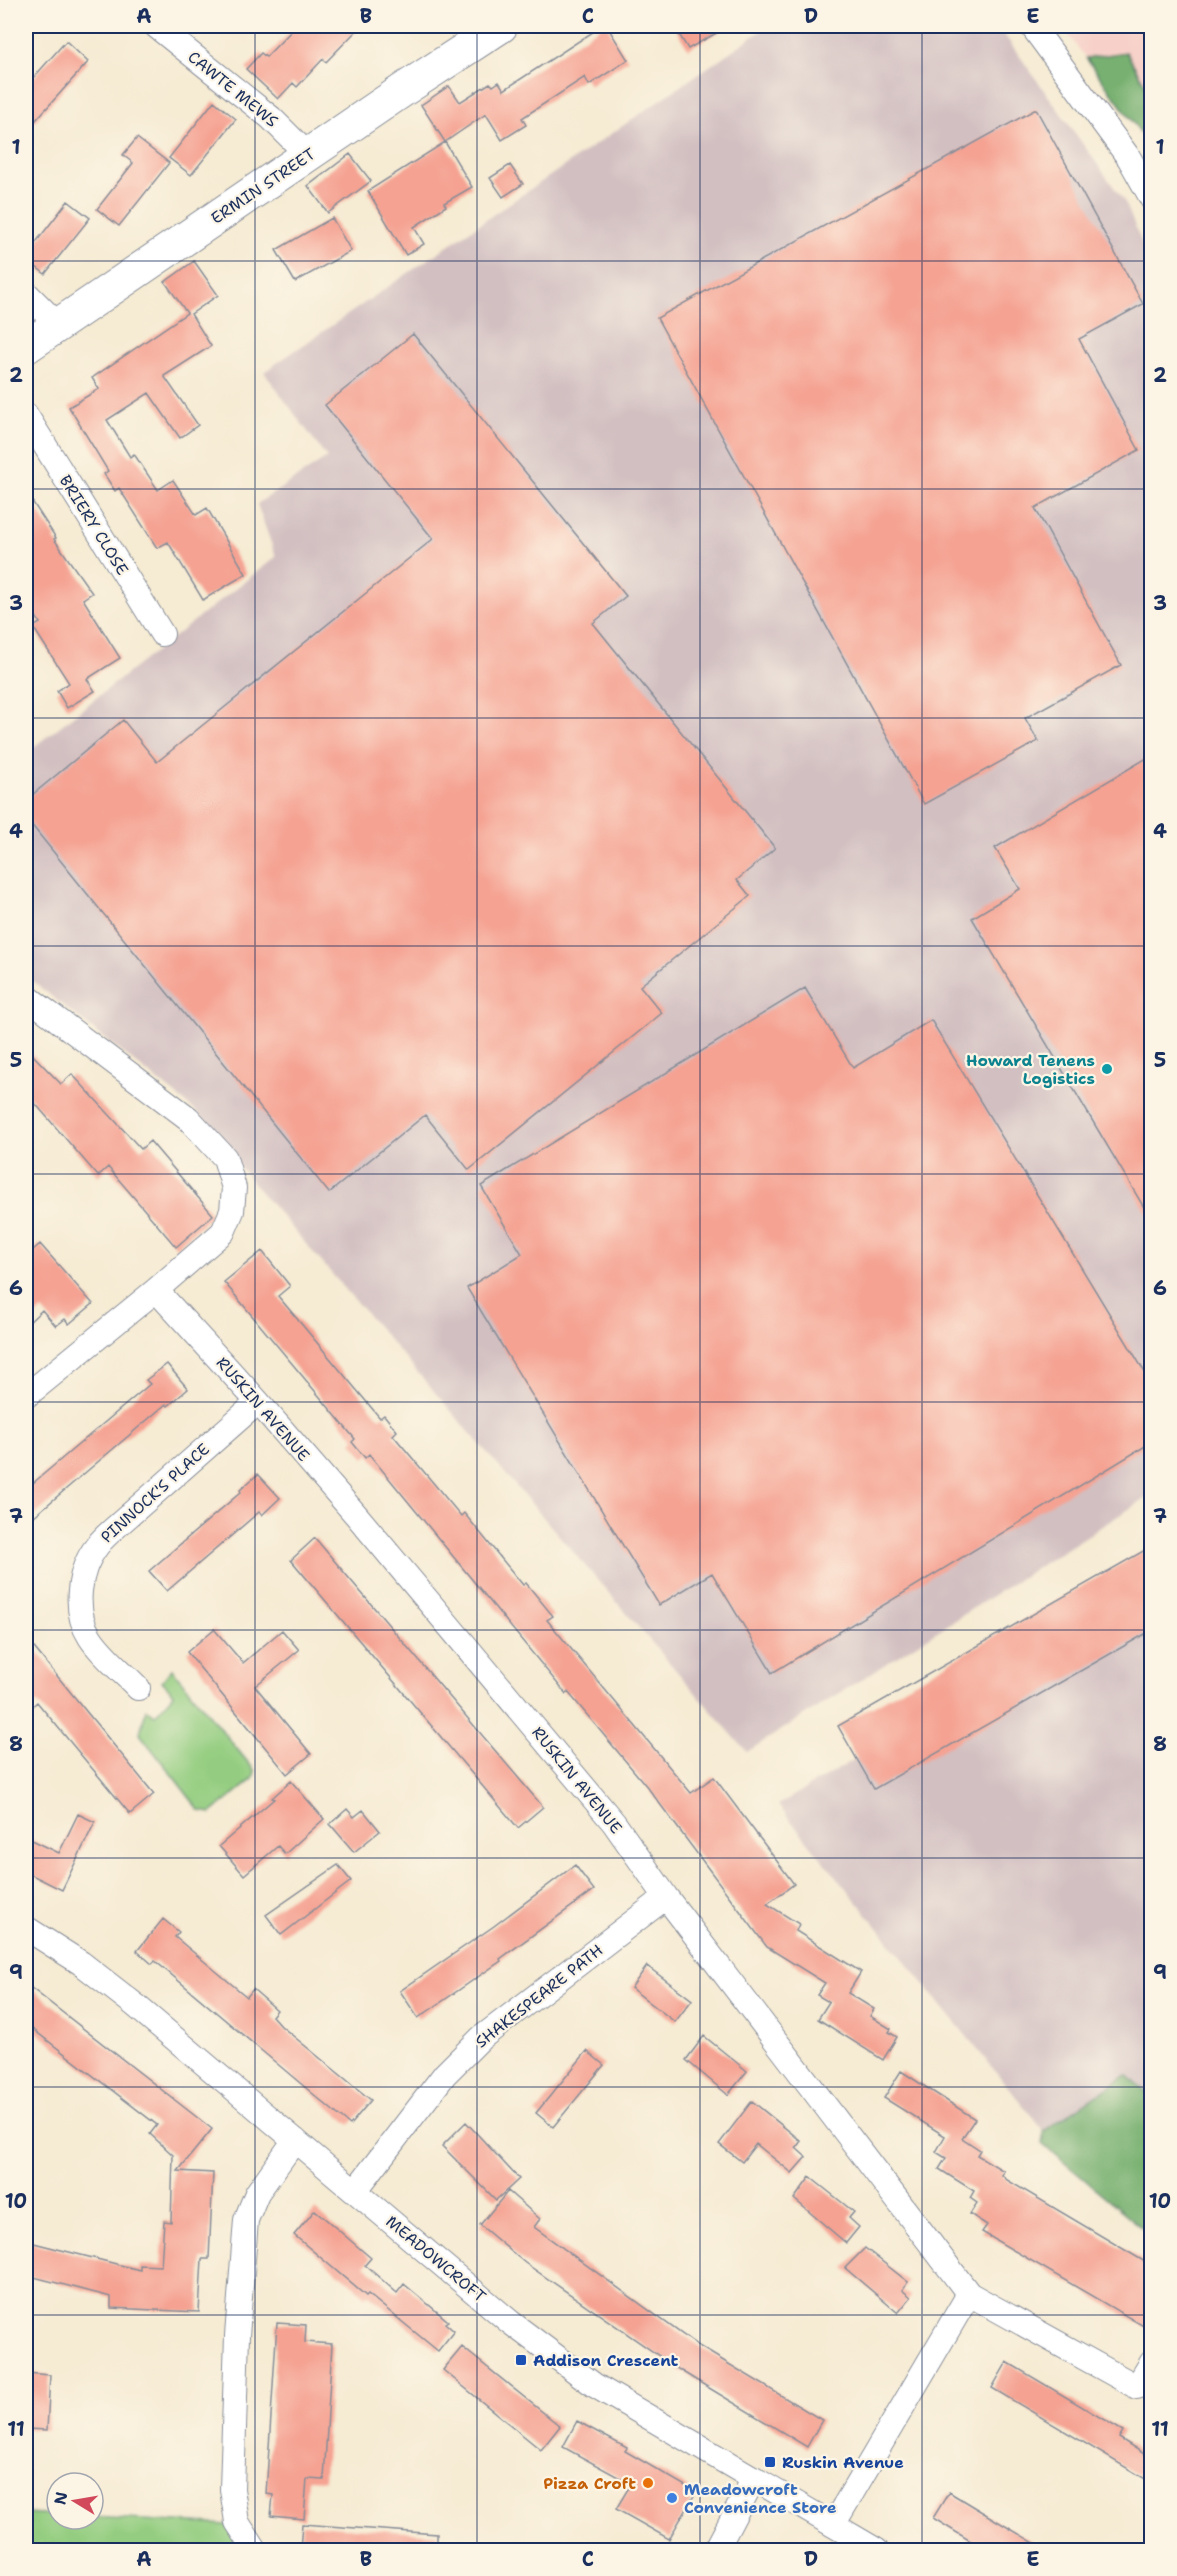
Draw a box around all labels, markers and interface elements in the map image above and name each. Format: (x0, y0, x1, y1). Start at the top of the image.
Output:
text: A (136, 3, 152, 29)
text: B (360, 3, 372, 29)
text: C (582, 3, 594, 29)
text: D (804, 3, 818, 29)
text: E (1026, 3, 1040, 29)
street label: CAWTE MEWS (184, 46, 282, 132)
text: 1 (11, 134, 21, 160)
text: 1 (1155, 134, 1165, 160)
street label: ERMIN STREET (207, 143, 319, 229)
text: 2 (9, 362, 23, 388)
text: 2 (1153, 362, 1167, 388)
street label: BRIERY CLOSE (55, 471, 133, 579)
text: 3 (9, 590, 23, 616)
text: 3 (1153, 590, 1167, 616)
text: 4 (9, 818, 23, 844)
text: 4 (1153, 818, 1167, 844)
text: 5 (10, 1047, 22, 1073)
text: 5 (1154, 1047, 1166, 1073)
place label: Howard Tenens Logistics (966, 1050, 1095, 1089)
marker: Howard Tenens Logistics (1100, 1062, 1114, 1076)
text: 6 (9, 1275, 23, 1301)
text: 6 (1153, 1275, 1167, 1301)
street label: RUSKIN AVENUE (212, 1352, 314, 1466)
street label: PINNOCK'S PLACE (96, 1439, 214, 1547)
text: 7 (9, 1503, 23, 1529)
text: 7 (1153, 1503, 1167, 1529)
street label: RUSKIN AVENUE (527, 1722, 627, 1838)
text: 8 (9, 1731, 23, 1757)
text: 8 (1153, 1731, 1167, 1757)
street label: SHAKESPEARE PATH (471, 1940, 607, 2052)
text: 9 (9, 1959, 23, 1985)
text: 9 (1153, 1959, 1167, 1985)
text: 10 (5, 2188, 27, 2214)
text: 10 (1149, 2188, 1171, 2214)
street label: MEADOWCROFT (382, 2211, 490, 2307)
place label: Addison Crescent (533, 2350, 679, 2371)
marker: Addison Crescent (514, 2353, 528, 2367)
text: 11 (7, 2416, 25, 2442)
text: 11 (1151, 2416, 1169, 2442)
place label: Ruskin Avenue (782, 2452, 904, 2473)
marker: Ruskin Avenue (763, 2455, 777, 2469)
north arrow (45, 2471, 105, 2531)
place label: Pizza Croft (543, 2473, 636, 2494)
marker: Pizza Croft (641, 2476, 655, 2490)
place label: Meadowcroft Convenience Store (684, 2479, 837, 2518)
text: N (49, 2490, 72, 2506)
marker: Meadowcroft Convenience Store (665, 2491, 679, 2505)
text: A (136, 2546, 152, 2572)
text: B (360, 2546, 372, 2572)
text: C (582, 2546, 594, 2572)
text: D (804, 2546, 818, 2572)
text: E (1026, 2546, 1040, 2572)

